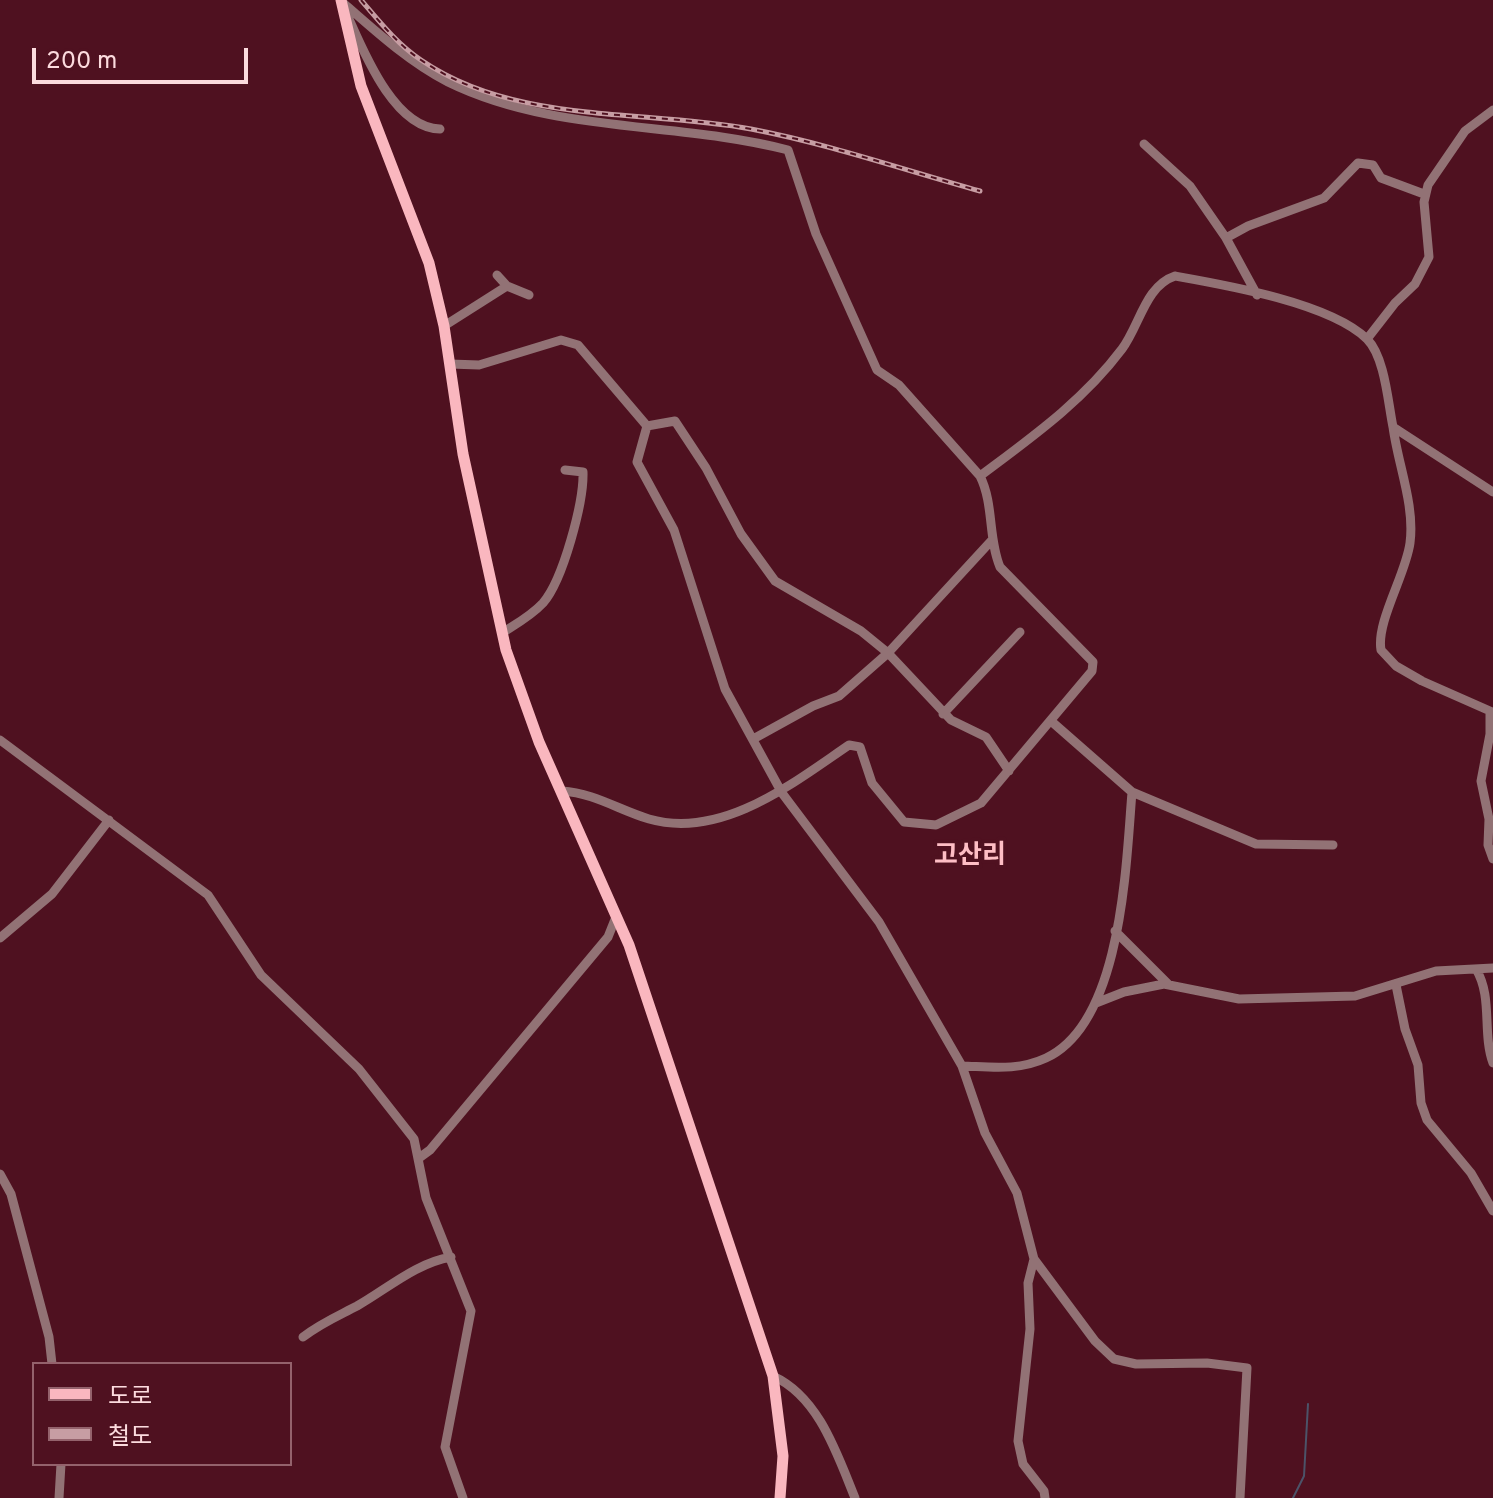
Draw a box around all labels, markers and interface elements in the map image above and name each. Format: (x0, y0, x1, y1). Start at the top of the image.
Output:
scale bar (36, 32, 252, 82)
text: 200 m (46, 47, 117, 77)
district label: 고산리 (934, 842, 1006, 874)
legend (32, 1362, 292, 1466)
text: 도로 (108, 1383, 152, 1413)
text: 철도 (108, 1423, 152, 1453)

